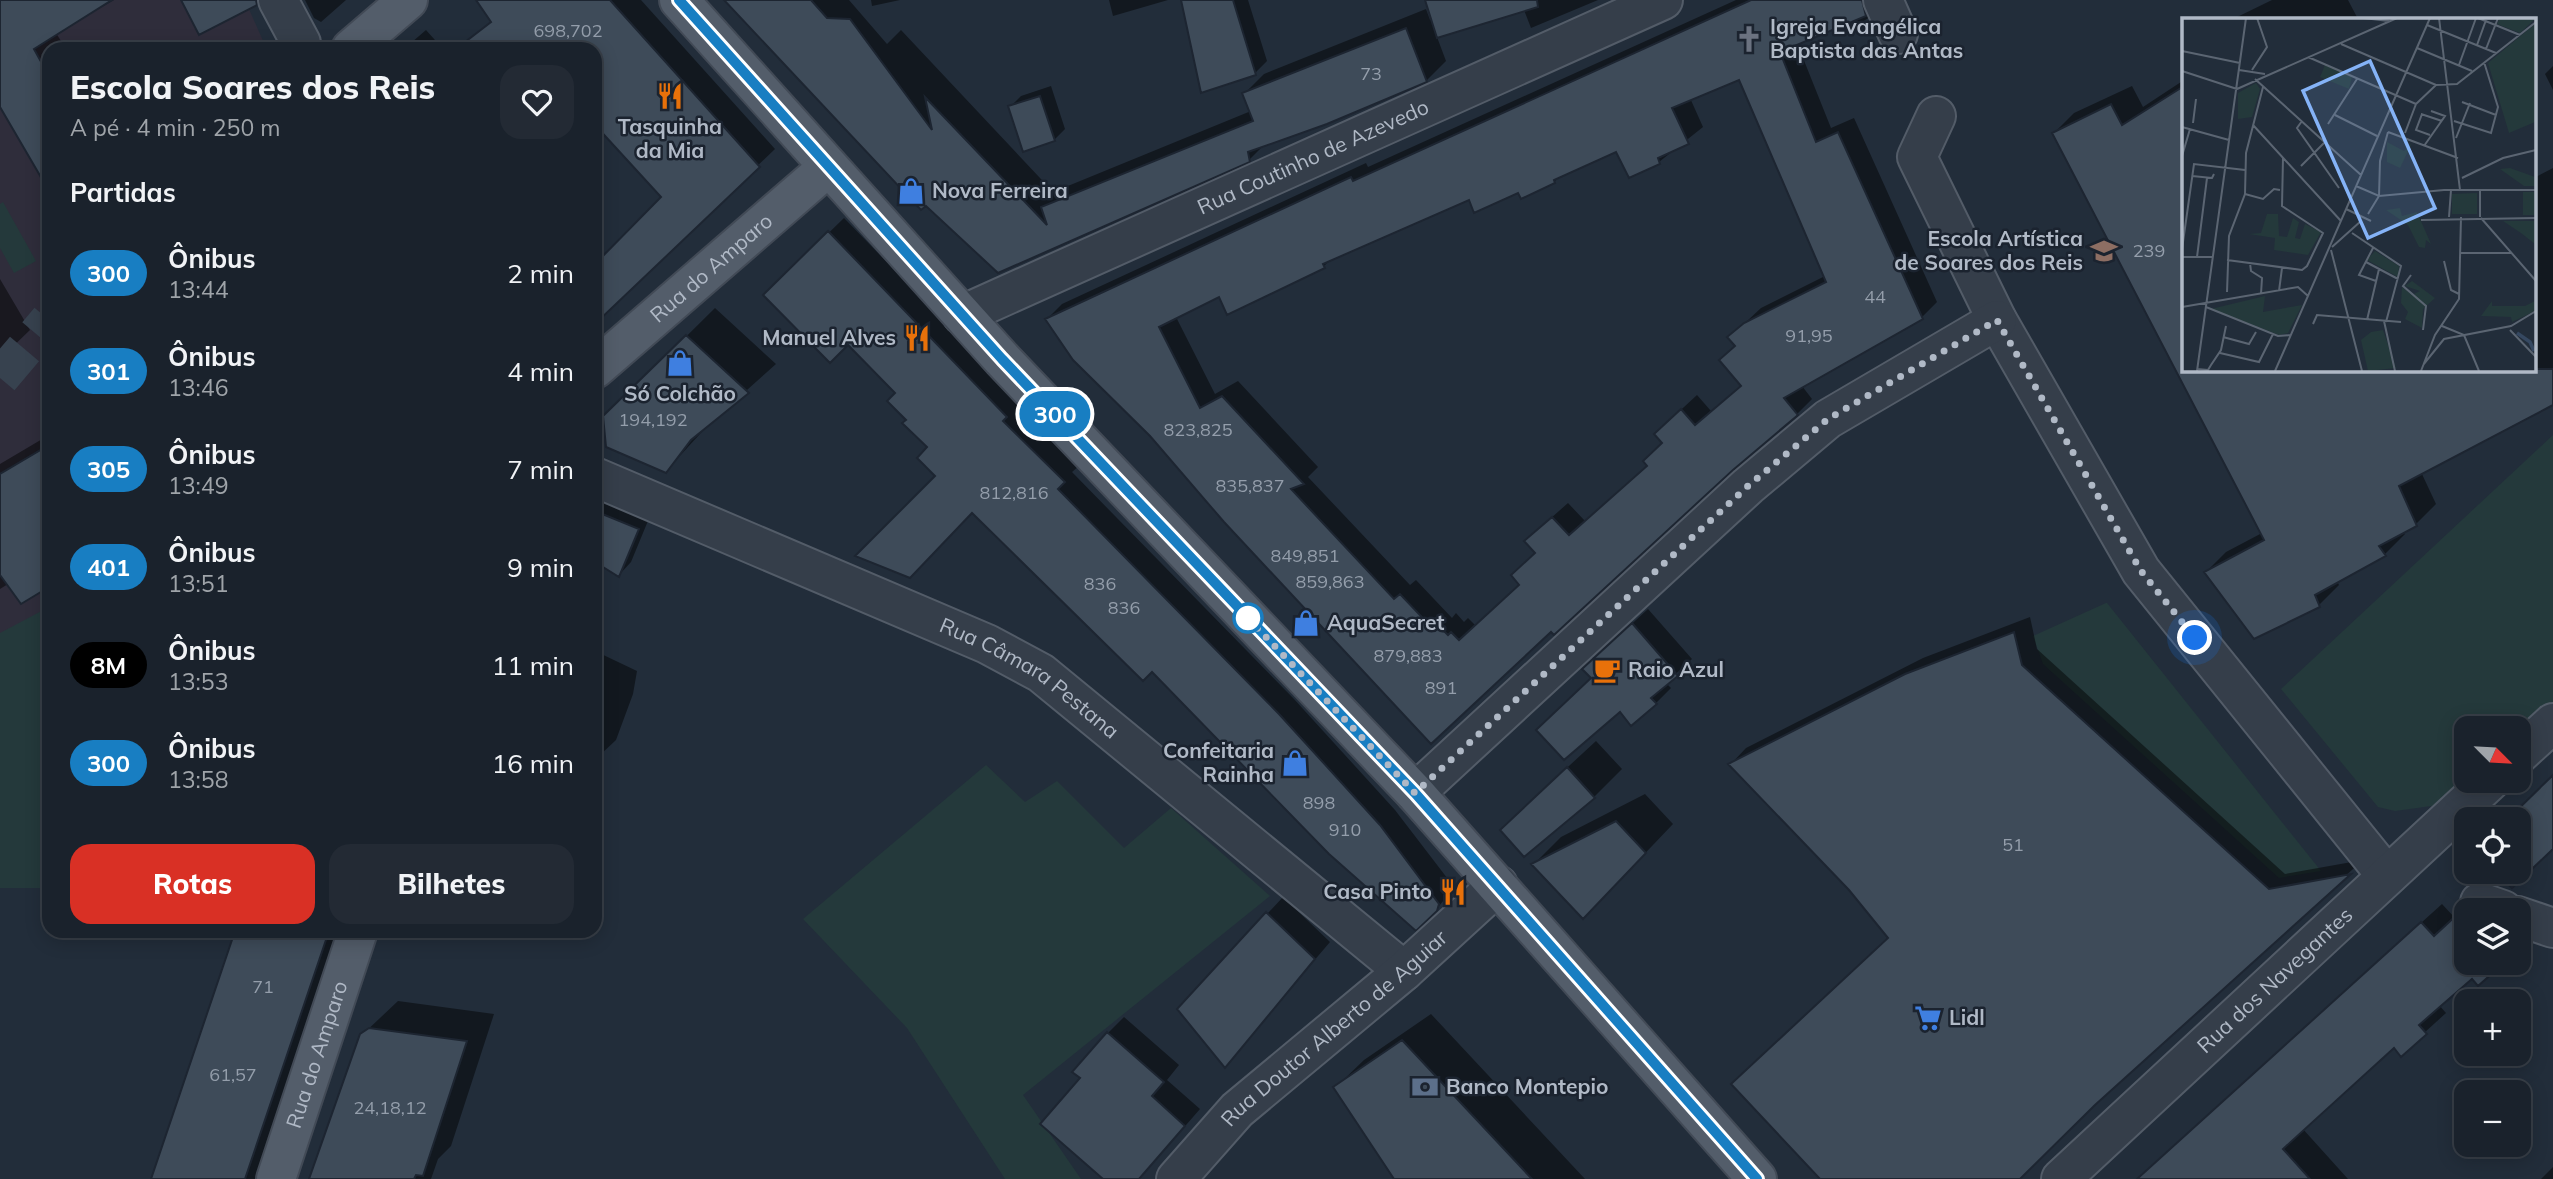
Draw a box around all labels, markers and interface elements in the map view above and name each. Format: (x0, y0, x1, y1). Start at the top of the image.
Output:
place label: Igreja Evangélica Baptista das Antas (1770, 13, 1963, 63)
inset map (2182, 18, 2536, 371)
house number: 698,702 (534, 19, 602, 42)
church icon: Igreja Evangélica Baptista das Antas (1734, 24, 1764, 54)
house number: 73 (1360, 62, 1382, 85)
button: heart (500, 65, 574, 139)
text: Escola Soares dos Reis (70, 66, 435, 107)
restaurant icon: Tasquinha da Mia (655, 81, 685, 111)
street label: Rua Coutinho de Azevedo (1193, 93, 1433, 220)
text: A pé · 4 min · 250 m (70, 113, 280, 142)
place label: Tasquinha da Mia (618, 113, 722, 163)
text: Partidas (70, 176, 176, 209)
shop icon: Nova Ferreira (896, 176, 926, 206)
place label: Nova Ferreira (932, 177, 1068, 203)
street label: Rua do Amparo (644, 207, 777, 327)
place label: Escola Artística de Soares dos Reis (1894, 225, 2083, 275)
school or university icon: Escola Artística de Soares dos Reis (2089, 236, 2119, 266)
house number: 239 (2133, 239, 2165, 262)
text: Ônibus (168, 242, 256, 275)
text: 2 min (507, 257, 574, 290)
text: 300 (87, 258, 130, 288)
text: 13:44 (168, 275, 228, 304)
house number: 44 (1864, 285, 1886, 308)
restaurant icon: Manuel Alves (902, 323, 932, 353)
place label: Manuel Alves (762, 324, 896, 350)
house number: 91,95 (1785, 324, 1833, 347)
text: Ônibus (168, 340, 256, 373)
shop icon: Só Colchão (665, 348, 695, 378)
text: 4 min (507, 355, 574, 388)
text: 301 (87, 356, 130, 386)
text: 13:46 (168, 373, 228, 402)
place label: Só Colchão (624, 380, 736, 406)
line badge: 300 (1015, 391, 1095, 437)
text: 300 (1033, 399, 1077, 429)
house number: 194,192 (619, 408, 687, 431)
house number: 823,825 (1164, 418, 1233, 441)
text: Ônibus (168, 438, 256, 471)
text: 7 min (507, 453, 574, 486)
text: 305 (87, 454, 130, 484)
text: 13:49 (168, 471, 228, 500)
house number: 835,837 (1216, 474, 1284, 497)
house number: 812,816 (980, 481, 1048, 504)
text: Ônibus (168, 536, 256, 569)
house number: 849,851 (1271, 544, 1339, 567)
text: 9 min (507, 551, 574, 584)
text: 401 (87, 552, 130, 582)
text: 13:51 (168, 569, 228, 598)
house number: 859,863 (1296, 570, 1364, 593)
house number: 836 (1084, 572, 1116, 595)
house number: 836 (1108, 596, 1140, 619)
unlabelled marker (1233, 603, 1263, 633)
shop icon: AquaSecret (1291, 608, 1321, 638)
place label: AquaSecret (1327, 609, 1444, 635)
street label: Rua Câmara Pestana (936, 611, 1125, 744)
your location (2177, 620, 2212, 655)
text: Ônibus (168, 634, 256, 667)
house number: 879,883 (1374, 644, 1442, 667)
text: 11 min (492, 649, 574, 682)
text: 8M (91, 650, 126, 680)
cafe icon: Raio Azul (1592, 655, 1622, 685)
place label: Raio Azul (1628, 656, 1724, 682)
text: 13:53 (168, 667, 228, 696)
house number: 891 (1425, 676, 1457, 699)
north arrow (2454, 716, 2530, 793)
map controls (2454, 716, 2531, 1157)
text: Ônibus (168, 732, 256, 765)
place label: Confeitaria Rainha (1163, 737, 1274, 787)
text: 16 min (492, 747, 574, 780)
text: 300 (87, 748, 130, 778)
shop icon: Confeitaria Rainha (1280, 748, 1310, 778)
text: 13:58 (168, 765, 228, 794)
house number: 898 (1303, 791, 1335, 814)
button: locate (2454, 807, 2531, 884)
house number: 910 (1329, 818, 1361, 841)
house number: 51 (2002, 833, 2024, 856)
button: Rotas (70, 844, 315, 924)
button: Bilhetes (329, 844, 574, 924)
restaurant icon: Casa Pinto (1438, 877, 1468, 907)
place label: Casa Pinto (1323, 878, 1432, 904)
button: layers (2454, 898, 2531, 975)
street label: Rua dos Navegantes (2191, 901, 2357, 1058)
street label: Rua Doutor Alberto de Aguiar (1215, 924, 1452, 1131)
house number: 71 (252, 975, 274, 998)
street label: Rua do Amparo (280, 977, 353, 1131)
button: + (2454, 989, 2531, 1066)
supermarket icon: Lidl (1913, 1003, 1943, 1033)
place label: Lidl (1949, 1004, 1985, 1030)
house number: 61,57 (209, 1063, 257, 1086)
bank icon: Banco Montepio (1410, 1072, 1440, 1102)
place label: Banco Montepio (1446, 1073, 1608, 1099)
button: − (2454, 1080, 2531, 1157)
house number: 24,18,12 (353, 1096, 427, 1119)

